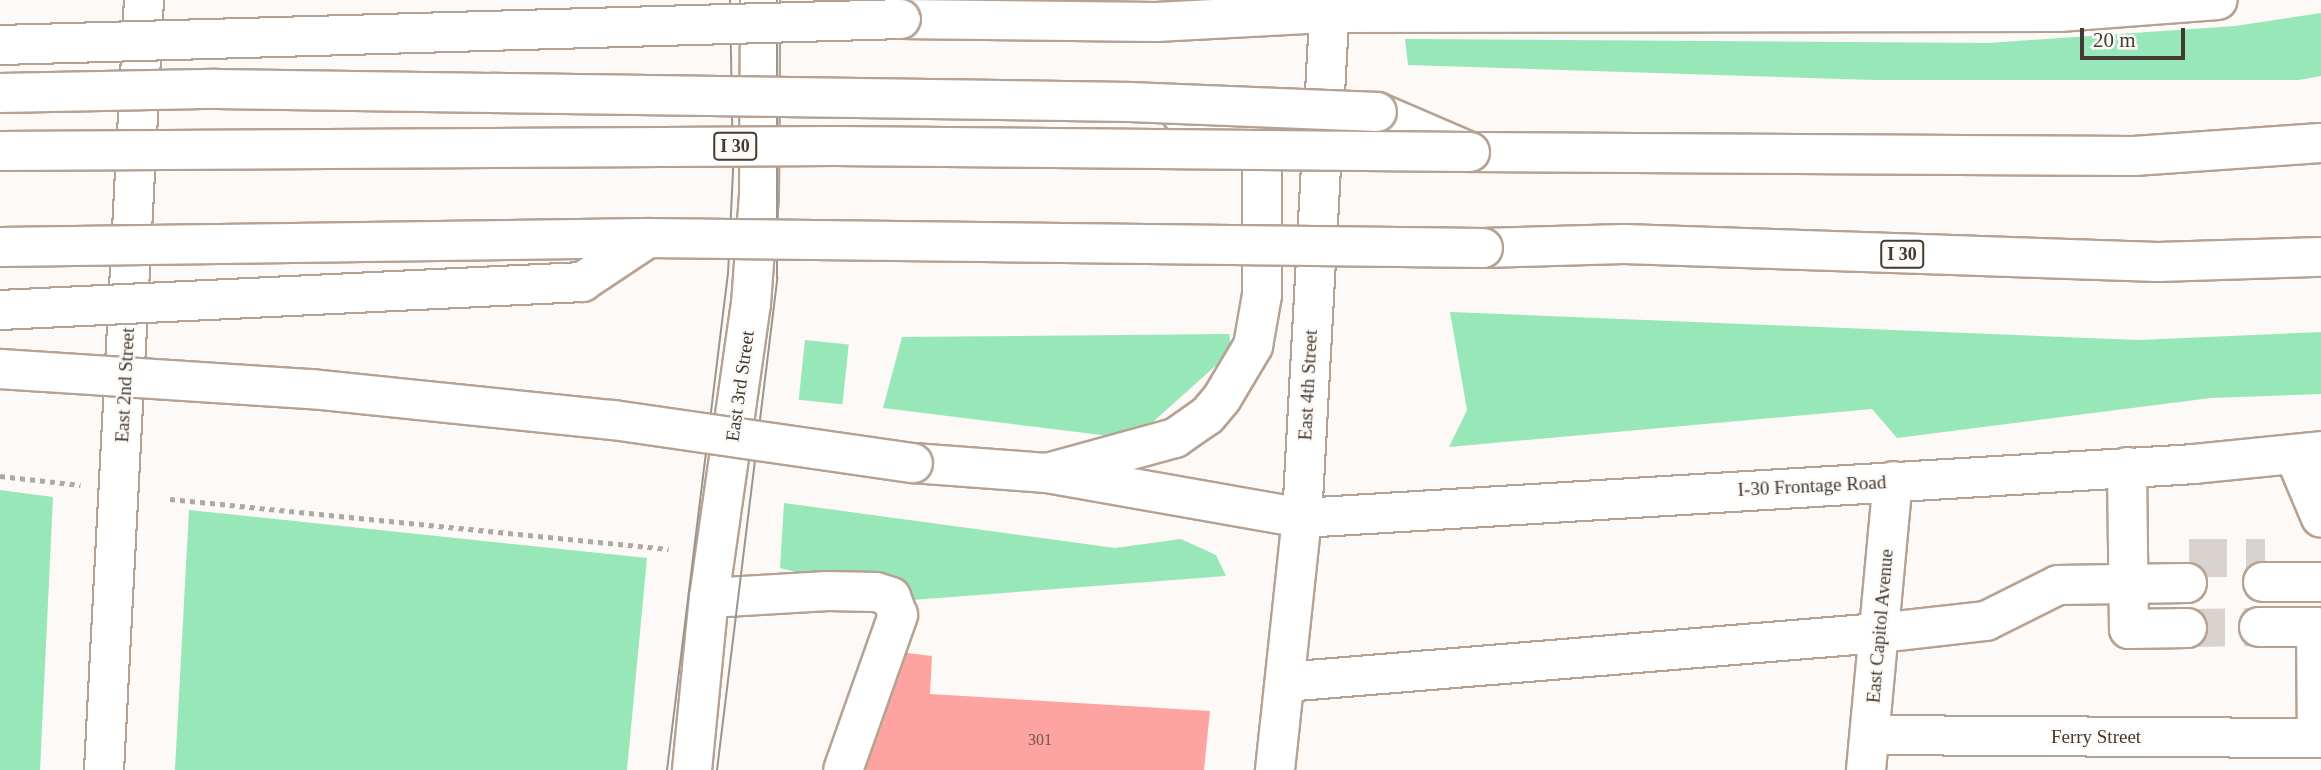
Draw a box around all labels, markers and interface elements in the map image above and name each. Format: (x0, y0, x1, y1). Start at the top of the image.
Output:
scale bar (2083, 14, 2188, 58)
text: 20 m (2093, 28, 2136, 52)
road number: I 30 (712, 132, 758, 160)
road number: I 30 (1879, 240, 1925, 268)
street label: East 2nd Street (111, 327, 139, 443)
street label: East 3rd Street (721, 329, 759, 443)
street label: East 4th Street (1294, 329, 1322, 441)
street label: I-30 Frontage Road (1737, 471, 1887, 501)
street label: East Capitol Avenue (1862, 547, 1898, 705)
street label: Ferry Street (2051, 726, 2141, 748)
house number: 301 (1028, 730, 1052, 750)

